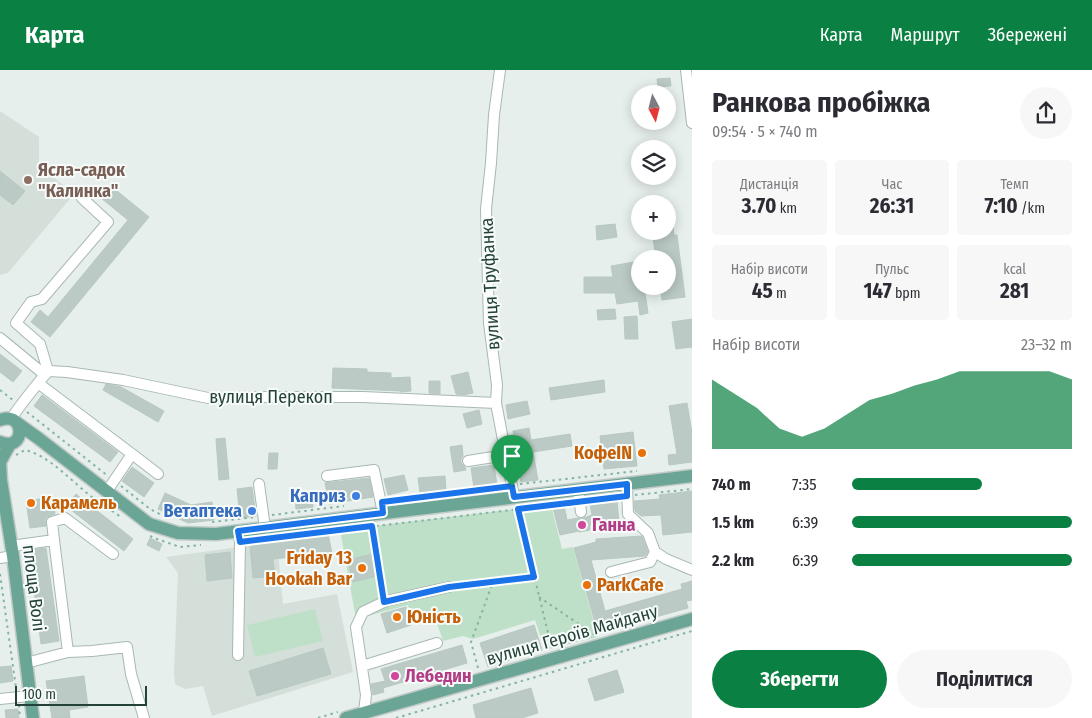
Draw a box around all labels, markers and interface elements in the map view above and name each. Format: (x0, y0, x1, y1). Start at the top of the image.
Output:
text: Карта (25, 21, 84, 49)
text: Карта (820, 24, 863, 46)
text: Маршрут (891, 24, 960, 46)
text: Збережені (988, 24, 1067, 46)
north arrow (631, 85, 676, 130)
map controls (631, 85, 676, 295)
text: Ранкова пробіжка (712, 86, 930, 119)
button: share (1020, 87, 1072, 139)
text: 09:54 · 5 × 740 m (712, 122, 818, 141)
button: layers (631, 140, 676, 185)
place label: Ясла-садок "Калинка" (38, 159, 126, 202)
marker: Ясла-садок "Калинка" (22, 174, 34, 186)
text: Дистанція (740, 176, 799, 193)
text: Час (882, 176, 902, 193)
text: Темп (1000, 176, 1029, 193)
text: 3.70 (742, 193, 777, 219)
text: 26:31 (870, 193, 914, 219)
text: 7:10 (984, 193, 1018, 219)
button: + (631, 195, 676, 240)
text: km (777, 200, 797, 217)
text: /km (1018, 200, 1045, 217)
street label: вулиця Труфанка (476, 217, 504, 351)
button: − (631, 250, 676, 295)
text: Набір висоти (731, 261, 808, 278)
text: Пульс (875, 261, 909, 278)
text: kcal (1003, 261, 1026, 278)
text: 45 (752, 278, 773, 304)
text: 147 (863, 278, 892, 304)
text: 281 (1000, 278, 1029, 304)
text: m (773, 285, 787, 302)
text: bpm (892, 285, 921, 302)
text: Набір висоти (712, 335, 800, 354)
text: 23–32 m (1021, 335, 1072, 354)
street label: вулиця Перекоп (209, 386, 333, 408)
pin (491, 435, 533, 486)
icon: arrive (498, 442, 526, 470)
place label: КофеIN (574, 442, 632, 464)
marker: КофеIN (636, 447, 648, 459)
text: 740 m (712, 475, 751, 494)
text: 7:35 (792, 475, 817, 494)
place label: Каприз (290, 485, 346, 507)
marker: Каприз (350, 490, 362, 502)
place label: Карамель (41, 492, 117, 514)
marker: Карамель (25, 497, 37, 509)
place label: Ветаптека (164, 500, 242, 522)
marker: Ветаптека (246, 505, 258, 517)
text: 1.5 km (712, 513, 754, 532)
text: 6:39 (792, 513, 818, 532)
place label: Ганна (592, 514, 636, 536)
marker: Ганна (576, 519, 588, 531)
street label: площа Волі (18, 543, 50, 633)
place label: Friday 13 Hookah Bar (265, 547, 352, 590)
text: 2.2 km (712, 551, 754, 570)
text: 6:39 (792, 551, 818, 570)
marker: Friday 13 Hookah Bar (356, 562, 368, 574)
place label: ParkCafe (597, 574, 664, 596)
marker: ParkCafe (581, 579, 593, 591)
street label: вулиця Героїв Майдану (484, 600, 660, 670)
place label: Юність (407, 606, 461, 628)
marker: Юність (391, 611, 403, 623)
button: Зберегти (712, 650, 887, 708)
button: Поділитися (897, 650, 1072, 708)
place label: Лебедин (405, 665, 471, 687)
marker: Лебедин (389, 670, 401, 682)
scale bar (15, 683, 148, 706)
text: 100 m (22, 686, 56, 703)

